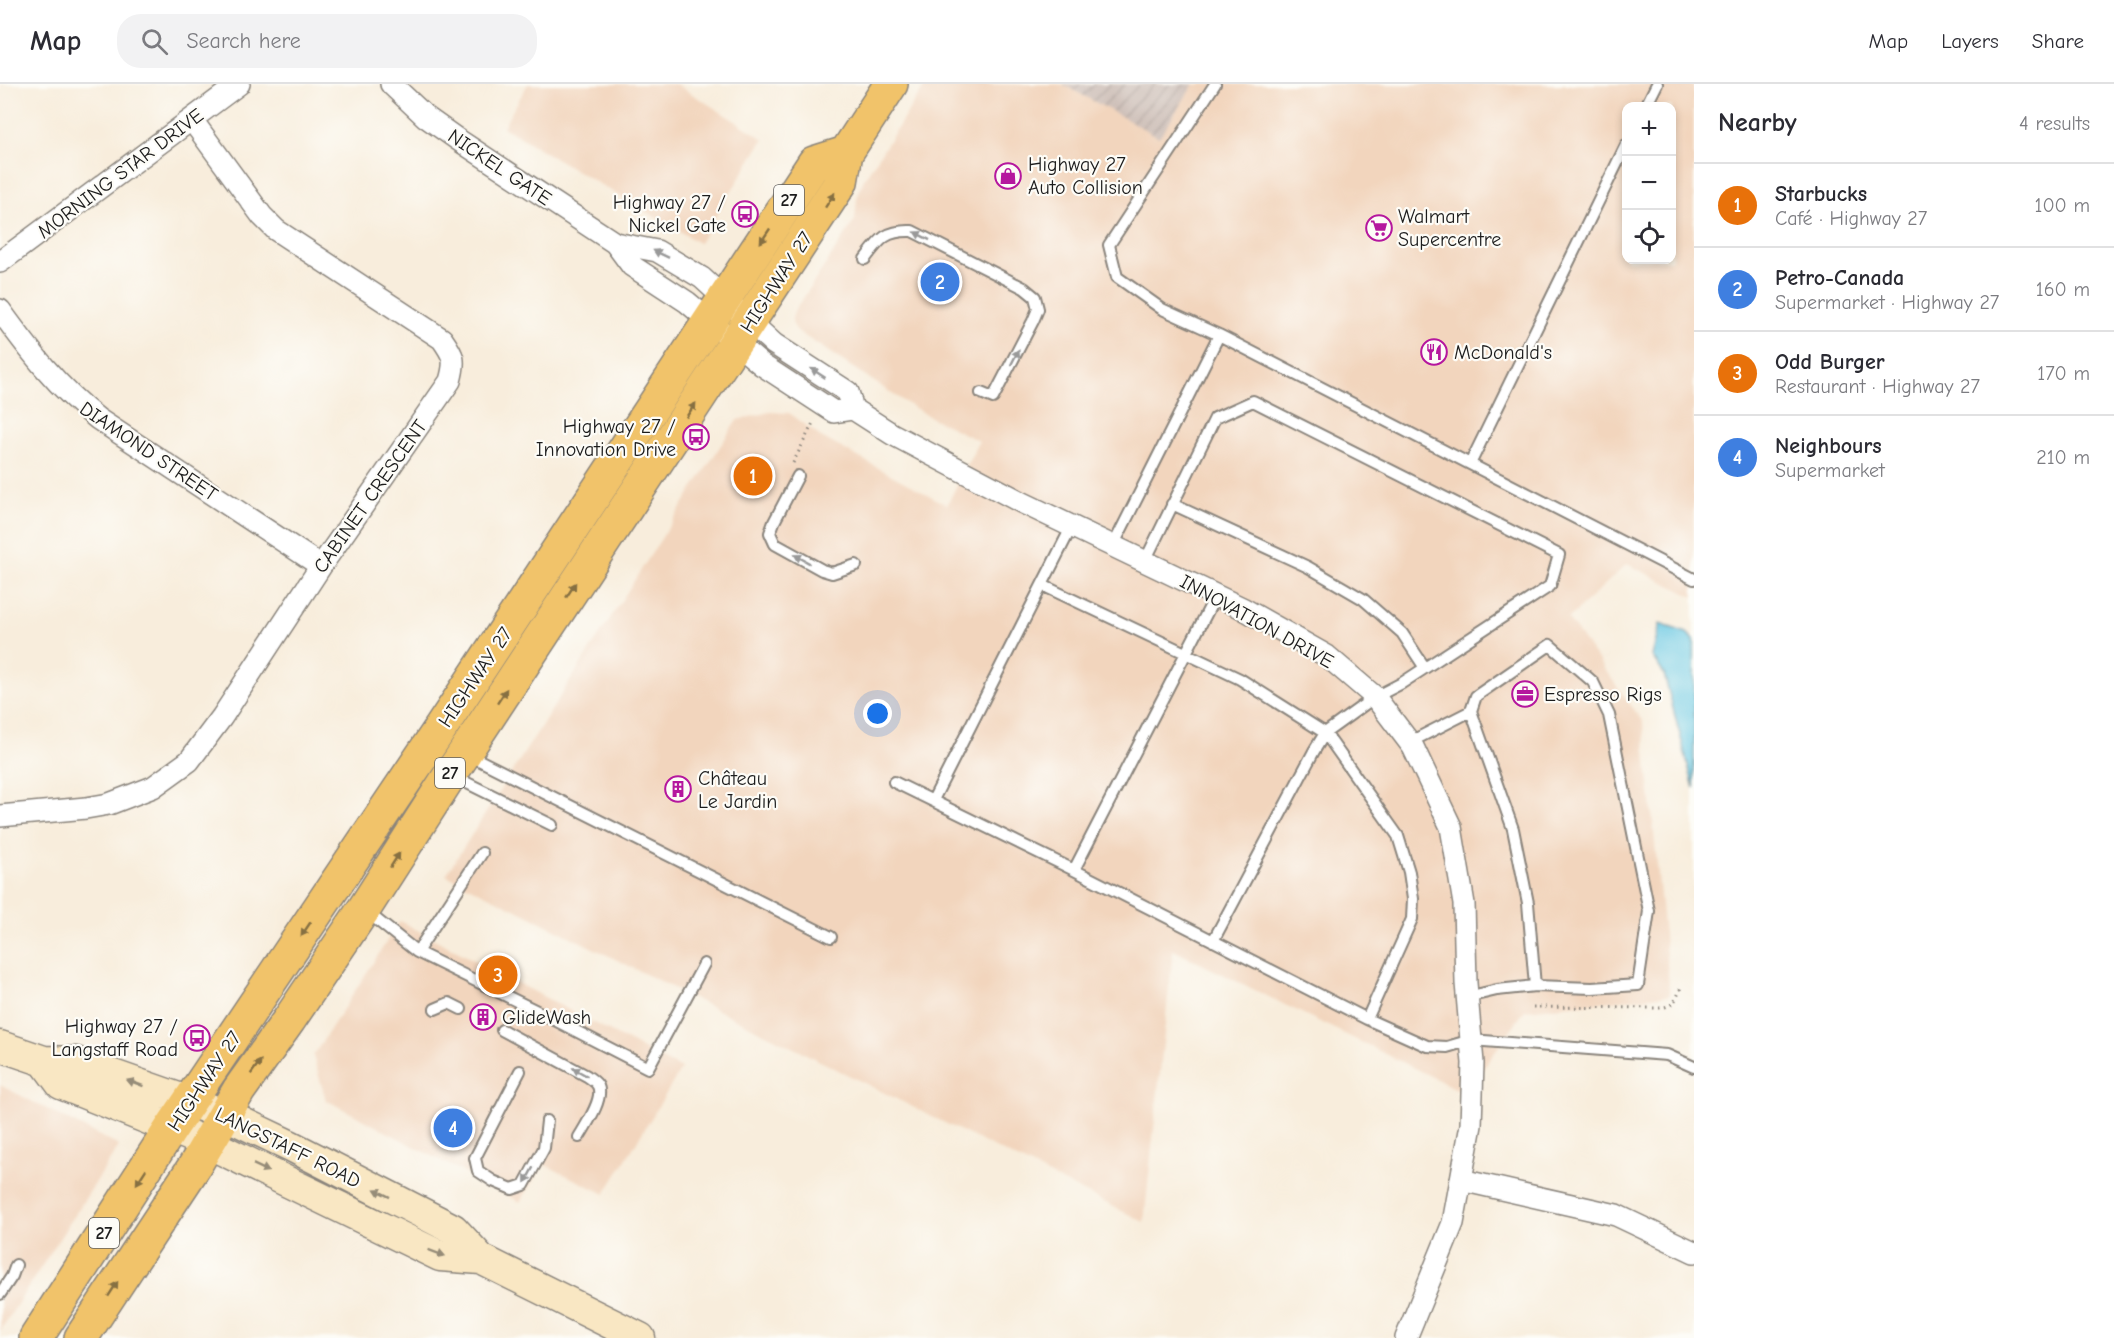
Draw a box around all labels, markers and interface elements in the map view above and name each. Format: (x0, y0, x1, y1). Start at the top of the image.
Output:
search box (117, 14, 537, 68)
text: Map (30, 25, 81, 57)
icon: search (138, 25, 171, 58)
text: Search here (186, 28, 301, 54)
text: Map (1869, 29, 1908, 53)
text: Layers (1941, 29, 1999, 53)
text: Share (2032, 29, 2084, 53)
map controls (1622, 102, 1676, 264)
button: + (1622, 102, 1676, 156)
street label: MORNING STAR DRIVE (33, 104, 208, 243)
text: Nearby (1718, 108, 1797, 138)
text: 4 results (2019, 112, 2090, 135)
street label: NICKEL GATE (444, 124, 556, 210)
place label: Highway 27 Auto Collision (1028, 153, 1143, 199)
button: − (1622, 156, 1676, 210)
shop icon: Highway 27 Auto Collision (993, 161, 1023, 191)
text: Starbucks (1775, 181, 1867, 207)
road number: 27 (774, 185, 804, 215)
place label: Highway 27 / Nickel Gate (613, 191, 726, 237)
one-way arrow (824, 192, 836, 208)
text: 1 (1734, 194, 1741, 217)
text: 100 m (2035, 194, 2090, 217)
bus stop icon: Highway 27 / Nickel Gate (730, 199, 760, 229)
place label: Walmart Supercentre (1398, 205, 1501, 251)
text: Café · Highway 27 (1775, 207, 1927, 230)
button: locate (1622, 210, 1676, 264)
supermarket icon: Walmart Supercentre (1364, 213, 1394, 243)
street label: HIGHWAY 27 (735, 227, 818, 337)
one-way arrow (760, 228, 771, 244)
one-way arrow (913, 231, 930, 241)
one-way arrow (652, 250, 670, 260)
pin: 2 (920, 260, 960, 304)
text: Petro-Canada (1775, 265, 1904, 291)
text: 2 (1733, 278, 1742, 301)
text: 160 m (2036, 278, 2090, 301)
text: Supermarket · Highway 27 (1775, 291, 1999, 314)
restaurant icon: McDonald's (1419, 337, 1449, 367)
place label: McDonald's (1454, 341, 1552, 364)
one-way arrow (1010, 349, 1019, 366)
text: Odd Burger (1775, 349, 1885, 375)
text: 3 (1733, 362, 1742, 385)
text: 170 m (2037, 362, 2090, 385)
one-way arrow (810, 368, 826, 379)
text: Restaurant · Highway 27 (1775, 375, 1980, 398)
street label: DIAMOND STREET (75, 397, 223, 506)
one-way arrow (685, 402, 696, 419)
street label: CABINET CRESCENT (309, 415, 432, 577)
place label: Highway 27 / Innovation Drive (536, 415, 676, 461)
bus stop icon: Highway 27 / Innovation Drive (681, 422, 711, 452)
text: Neighbours (1775, 433, 1882, 459)
text: 4 (1733, 446, 1742, 469)
text: 210 m (2036, 446, 2090, 469)
pin: 1 (734, 454, 772, 498)
text: Supermarket (1775, 459, 1885, 482)
one-way arrow (793, 554, 810, 564)
street label: INNOVATION DRIVE (1176, 570, 1337, 673)
one-way arrow (565, 583, 577, 599)
street label: HIGHWAY 27 (434, 622, 518, 732)
office icon: Espresso Rigs (1510, 679, 1540, 709)
place label: Espresso Rigs (1544, 683, 1662, 706)
one-way arrow (496, 688, 507, 704)
your location (863, 699, 892, 728)
road number: 27 (435, 758, 465, 788)
place label: Château Le Jardin (698, 767, 777, 813)
building icon: Château Le Jardin (663, 774, 693, 804)
one-way arrow (390, 851, 401, 868)
one-way arrow (301, 921, 312, 937)
pin: 3 (478, 952, 518, 998)
building icon: GlideWash (468, 1002, 498, 1032)
place label: GlideWash (502, 1006, 591, 1029)
place label: Highway 27 / Langstaff Road (52, 1015, 178, 1061)
bus stop icon: Highway 27 / Langstaff Road (182, 1023, 212, 1053)
street label: HIGHWAY 27 (163, 1026, 247, 1136)
one-way arrow (249, 1059, 261, 1074)
one-way arrow (571, 1067, 588, 1077)
one-way arrow (126, 1078, 144, 1087)
street label: LANGSTAFF ROAD (211, 1102, 364, 1193)
pin: 4 (434, 1106, 472, 1150)
one-way arrow (253, 1163, 271, 1173)
one-way arrow (524, 1167, 534, 1184)
one-way arrow (135, 1168, 146, 1185)
one-way arrow (373, 1188, 390, 1197)
road number: 27 (89, 1218, 119, 1248)
one-way arrow (428, 1248, 446, 1258)
one-way arrow (107, 1281, 118, 1297)

